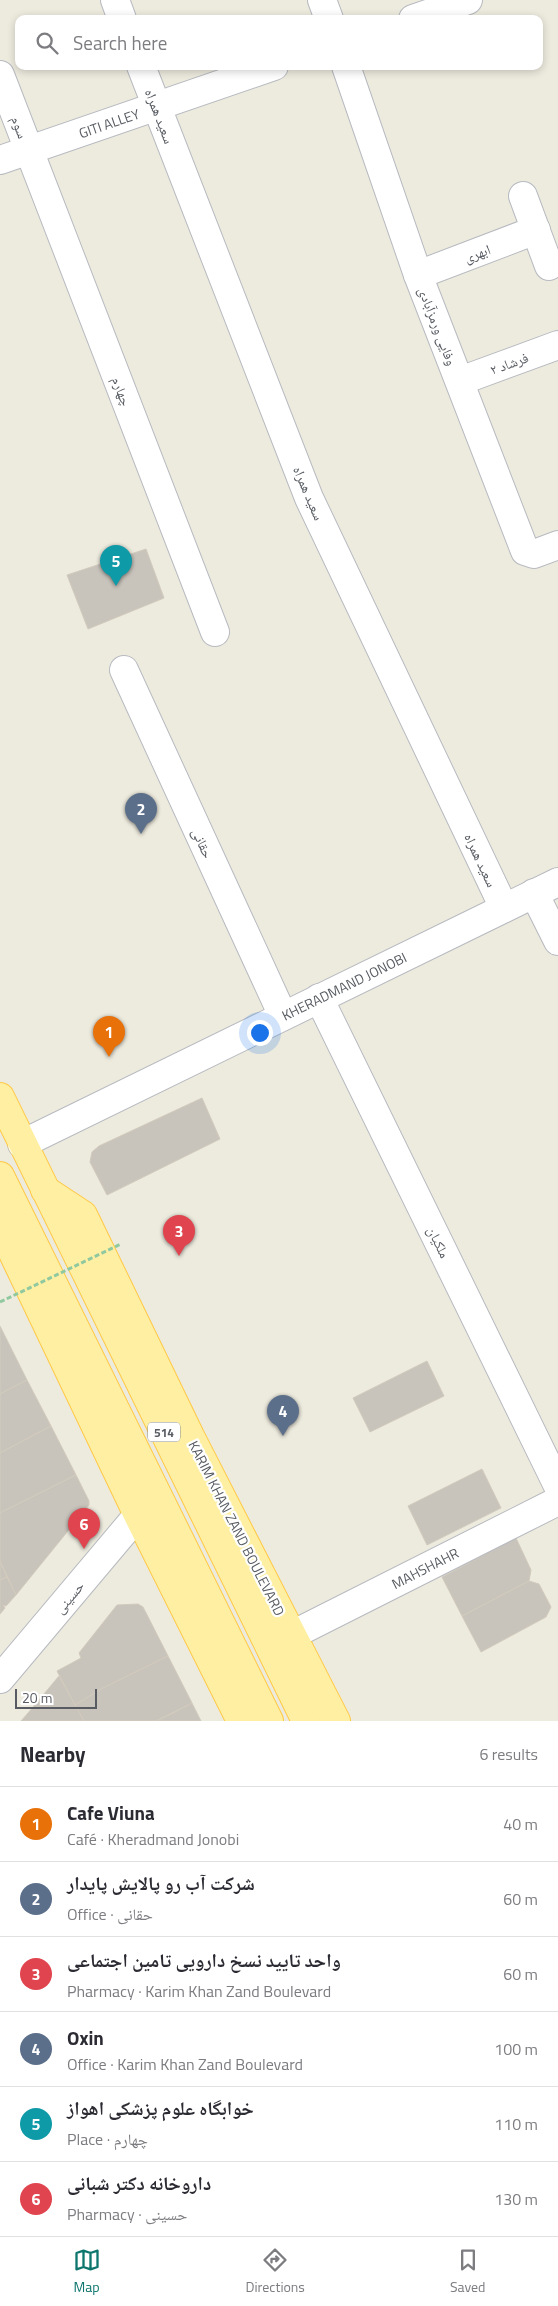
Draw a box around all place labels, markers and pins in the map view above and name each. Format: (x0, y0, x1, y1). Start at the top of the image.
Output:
pin: 5 (100, 545, 132, 586)
pin: 2 (125, 793, 157, 834)
pin: 1 (93, 1016, 125, 1057)
pin: 3 (163, 1215, 195, 1256)
pin: 4 (267, 1395, 299, 1436)
pin: 6 (68, 1508, 100, 1549)

